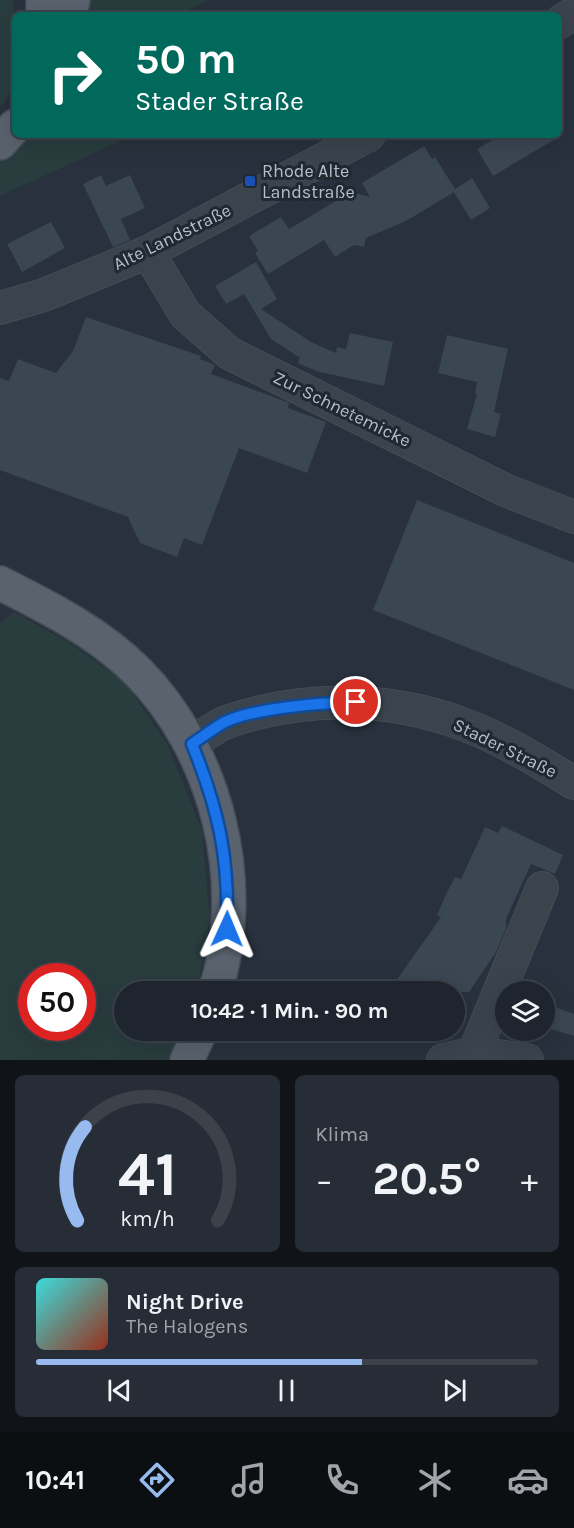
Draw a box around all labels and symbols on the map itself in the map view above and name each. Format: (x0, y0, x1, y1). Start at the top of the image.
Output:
place label: Rhode Alte Landstraße (262, 160, 355, 203)
marker: Rhode Alte Landstraße (243, 174, 257, 188)
street label: Alte Landstraße (109, 199, 235, 275)
street label: Zur Schnetemicke (270, 366, 414, 452)
pin (330, 676, 381, 727)
street label: Stader Straße (450, 713, 560, 783)
position arrow (195, 897, 259, 961)
speed limit sign: 50 (18, 963, 96, 1041)

